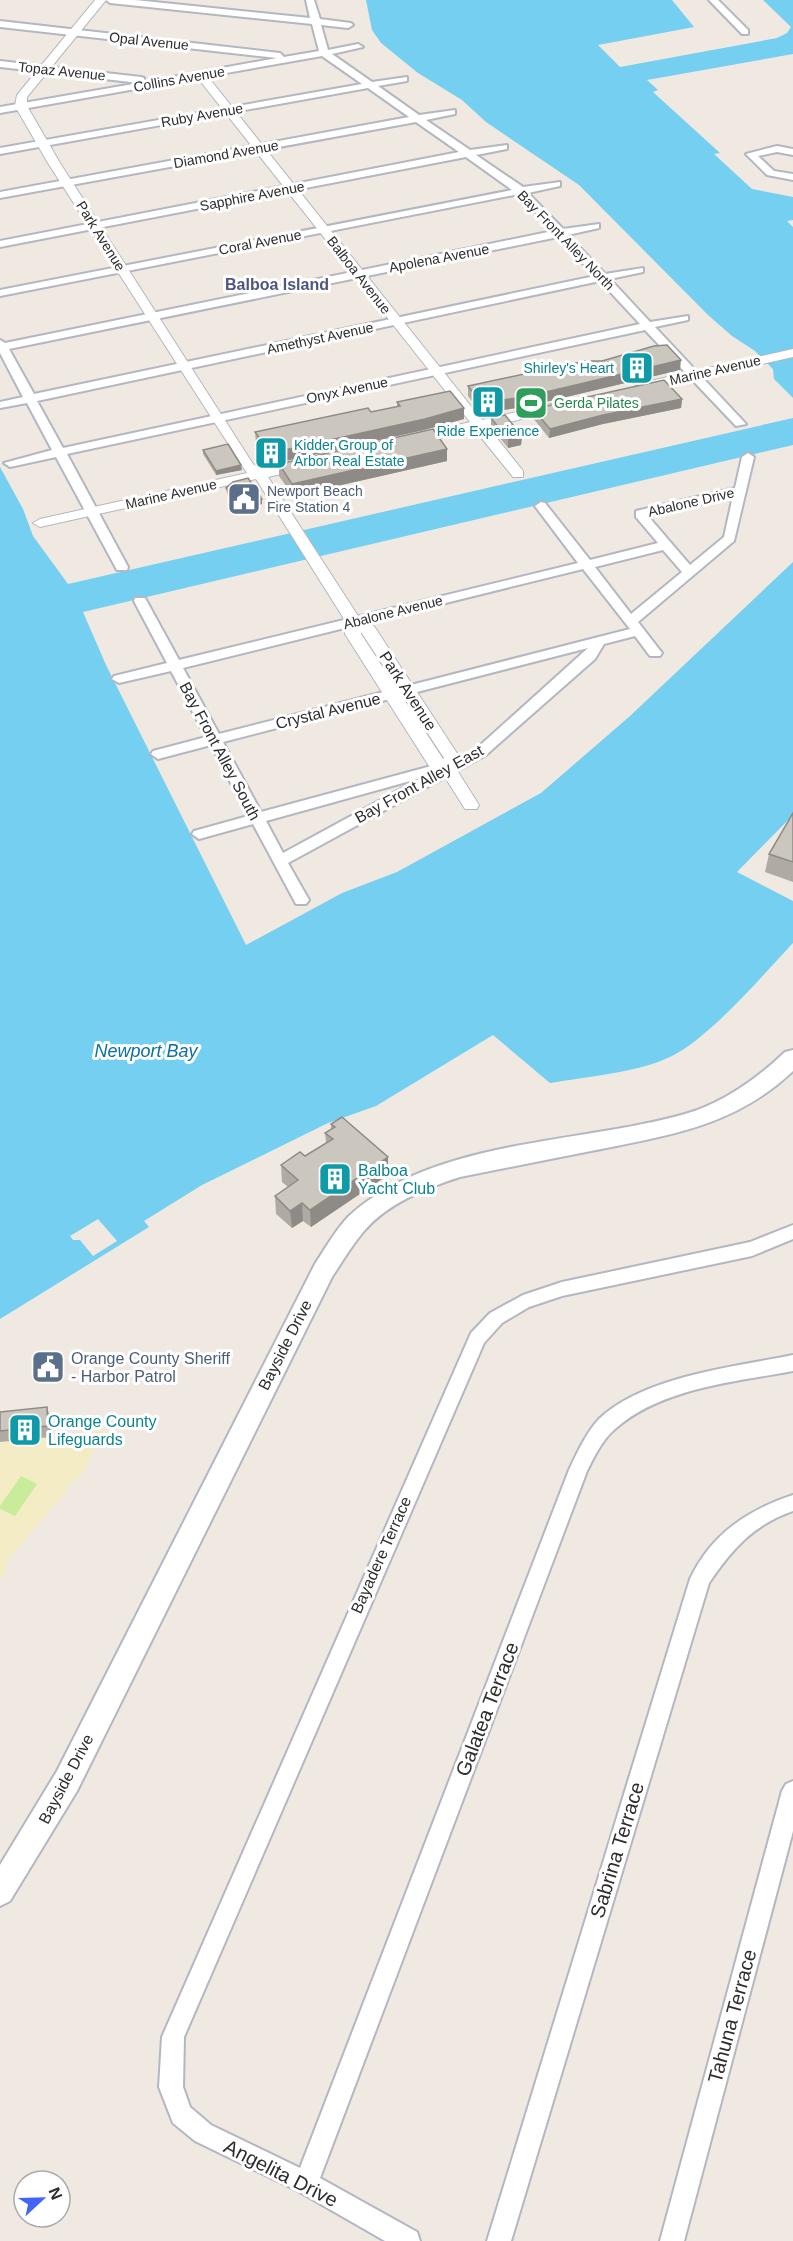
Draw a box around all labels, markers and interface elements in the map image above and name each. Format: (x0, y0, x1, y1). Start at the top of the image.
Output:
street label: Opal Avenue (108, 29, 190, 53)
street label: Topaz Avenue (18, 58, 107, 84)
street label: Collins Avenue (132, 63, 226, 95)
street label: Ruby Avenue (160, 100, 244, 130)
street label: Diamond Avenue (172, 137, 280, 171)
street label: Sapphire Avenue (198, 178, 306, 214)
street label: Bay Front Alley North (514, 187, 618, 293)
street label: Park Avenue (73, 198, 129, 274)
street label: Coral Avenue (217, 226, 303, 258)
street label: Balboa Avenue (324, 233, 394, 317)
street label: Apolena Avenue (388, 240, 491, 276)
district label: Balboa Island (225, 276, 329, 293)
street label: Amethyst Avenue (265, 319, 375, 357)
building icon: Shirley's Heart (619, 350, 655, 386)
street label: Marine Avenue (668, 352, 762, 388)
place label: Shirley's Heart (523, 360, 614, 376)
street label: Onyx Avenue (305, 374, 389, 406)
building icon: Ride Experience (470, 384, 506, 420)
sports icon: Gerda Pilates (513, 385, 549, 421)
place label: Gerda Pilates (554, 395, 639, 411)
place label: Ride Experience (437, 423, 540, 439)
building icon: Kidder Group of Arbor Real Estate (253, 435, 289, 471)
place label: Kidder Group of Arbor Real Estate (294, 437, 405, 469)
street label: Marine Avenue (124, 476, 218, 512)
public building icon: Newport Beach Fire Station 4 (226, 481, 262, 517)
place label: Newport Beach Fire Station 4 (267, 483, 363, 515)
street label: Abalone Drive (646, 484, 736, 520)
street label: Abalone Avenue (342, 592, 444, 632)
street label: Park Avenue (376, 648, 440, 734)
street label: Bay Front Alley South (176, 679, 264, 823)
street label: Crystal Avenue (274, 690, 382, 732)
street label: Bay Front Alley East (352, 741, 487, 826)
water label: Newport Bay (94, 1041, 199, 1061)
building icon: Balboa Yacht Club (317, 1161, 353, 1197)
place label: Balboa Yacht Club (358, 1162, 435, 1197)
street label: Bayside Drive (255, 1297, 315, 1393)
public building icon: Orange County Sheriff - Harbor Patrol (30, 1349, 66, 1385)
place label: Orange County Sheriff - Harbor Patrol (71, 1350, 230, 1385)
building icon: Orange County Lifeguards (7, 1412, 43, 1448)
place label: Orange County Lifeguards (48, 1413, 157, 1448)
street label: Bayadere Terrace (348, 1494, 414, 1616)
street label: Galatea Terrace (451, 1639, 523, 1779)
street label: Bayside Drive (35, 1731, 97, 1827)
street label: Sabrina Terrace (586, 1779, 648, 1921)
street label: Tahuna Terrace (704, 1947, 760, 2085)
street label: Angelita Drive (221, 2135, 341, 2211)
north arrow (12, 2169, 72, 2229)
text: N (45, 2185, 65, 2202)

